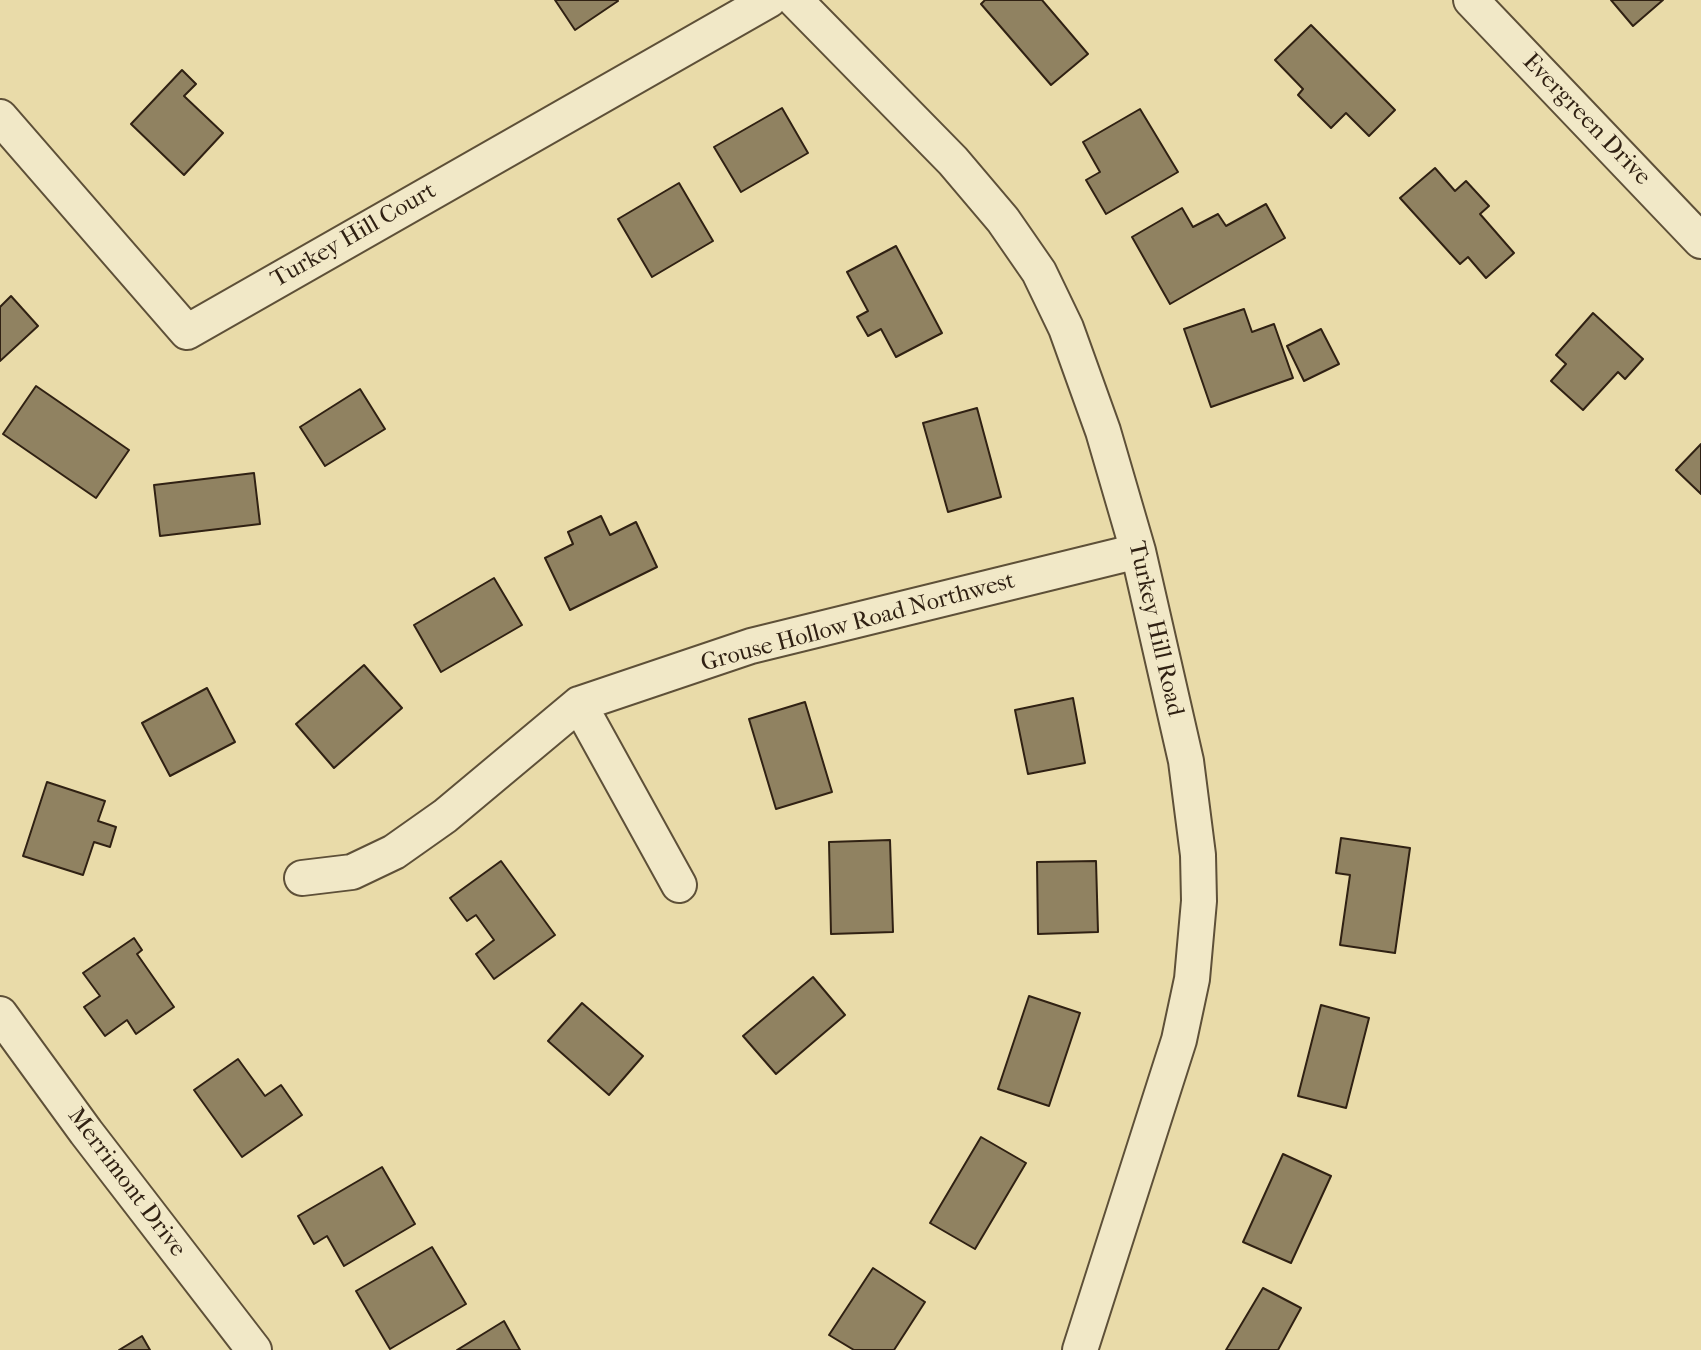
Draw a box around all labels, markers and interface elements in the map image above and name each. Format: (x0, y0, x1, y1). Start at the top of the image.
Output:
street label: Evergreen Drive (1516, 48, 1656, 192)
street label: Turkey Hill Court (266, 177, 442, 295)
street label: Turkey Hill Road (1121, 539, 1189, 719)
street label: Grouse Hollow Road Northwest (698, 567, 1018, 679)
street label: Merrimont Drive (61, 1103, 191, 1263)

